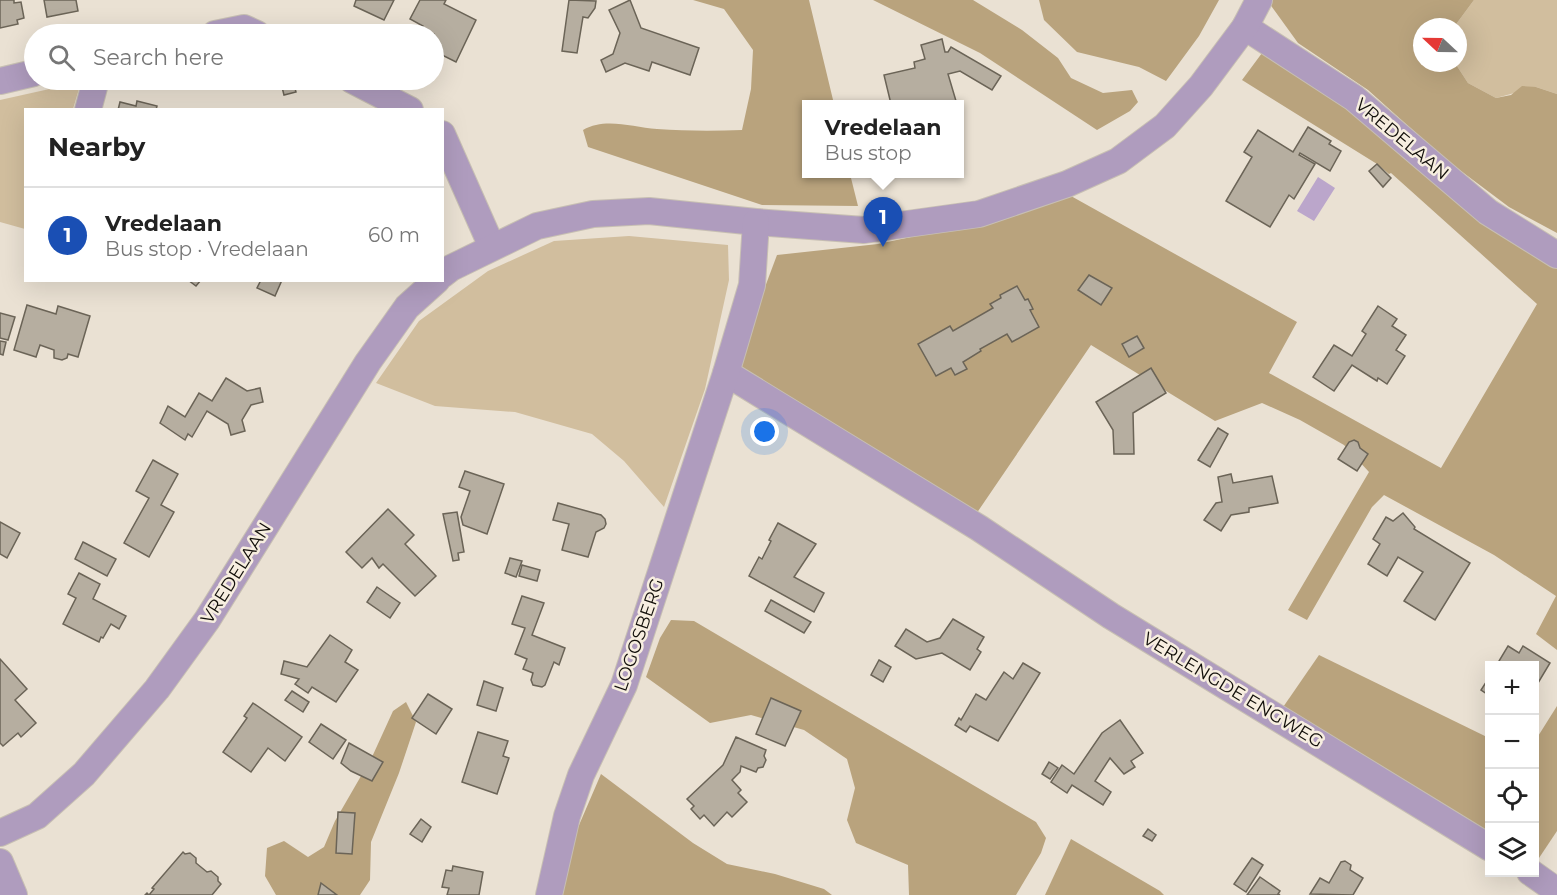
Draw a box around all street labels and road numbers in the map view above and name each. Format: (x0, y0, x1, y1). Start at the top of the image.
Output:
street label: VREDELAAN (1351, 93, 1453, 185)
street label: VREDELAAN (196, 518, 276, 628)
street label: LOGOSBERG (609, 576, 669, 694)
street label: VERLENGDE ENGWEG (1139, 627, 1327, 753)

